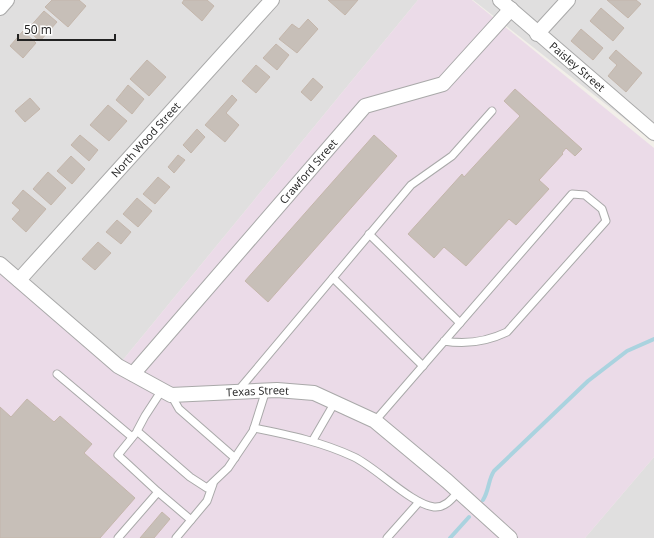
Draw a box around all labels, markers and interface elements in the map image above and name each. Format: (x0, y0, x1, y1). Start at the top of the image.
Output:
scale bar (18, 16, 115, 42)
text: 50 m (24, 21, 52, 38)
street label: Paisley Street (547, 38, 609, 95)
street label: North Wood Street (107, 98, 183, 180)
street label: Crawford Street (276, 135, 340, 207)
street label: Texas Street (226, 382, 290, 399)

